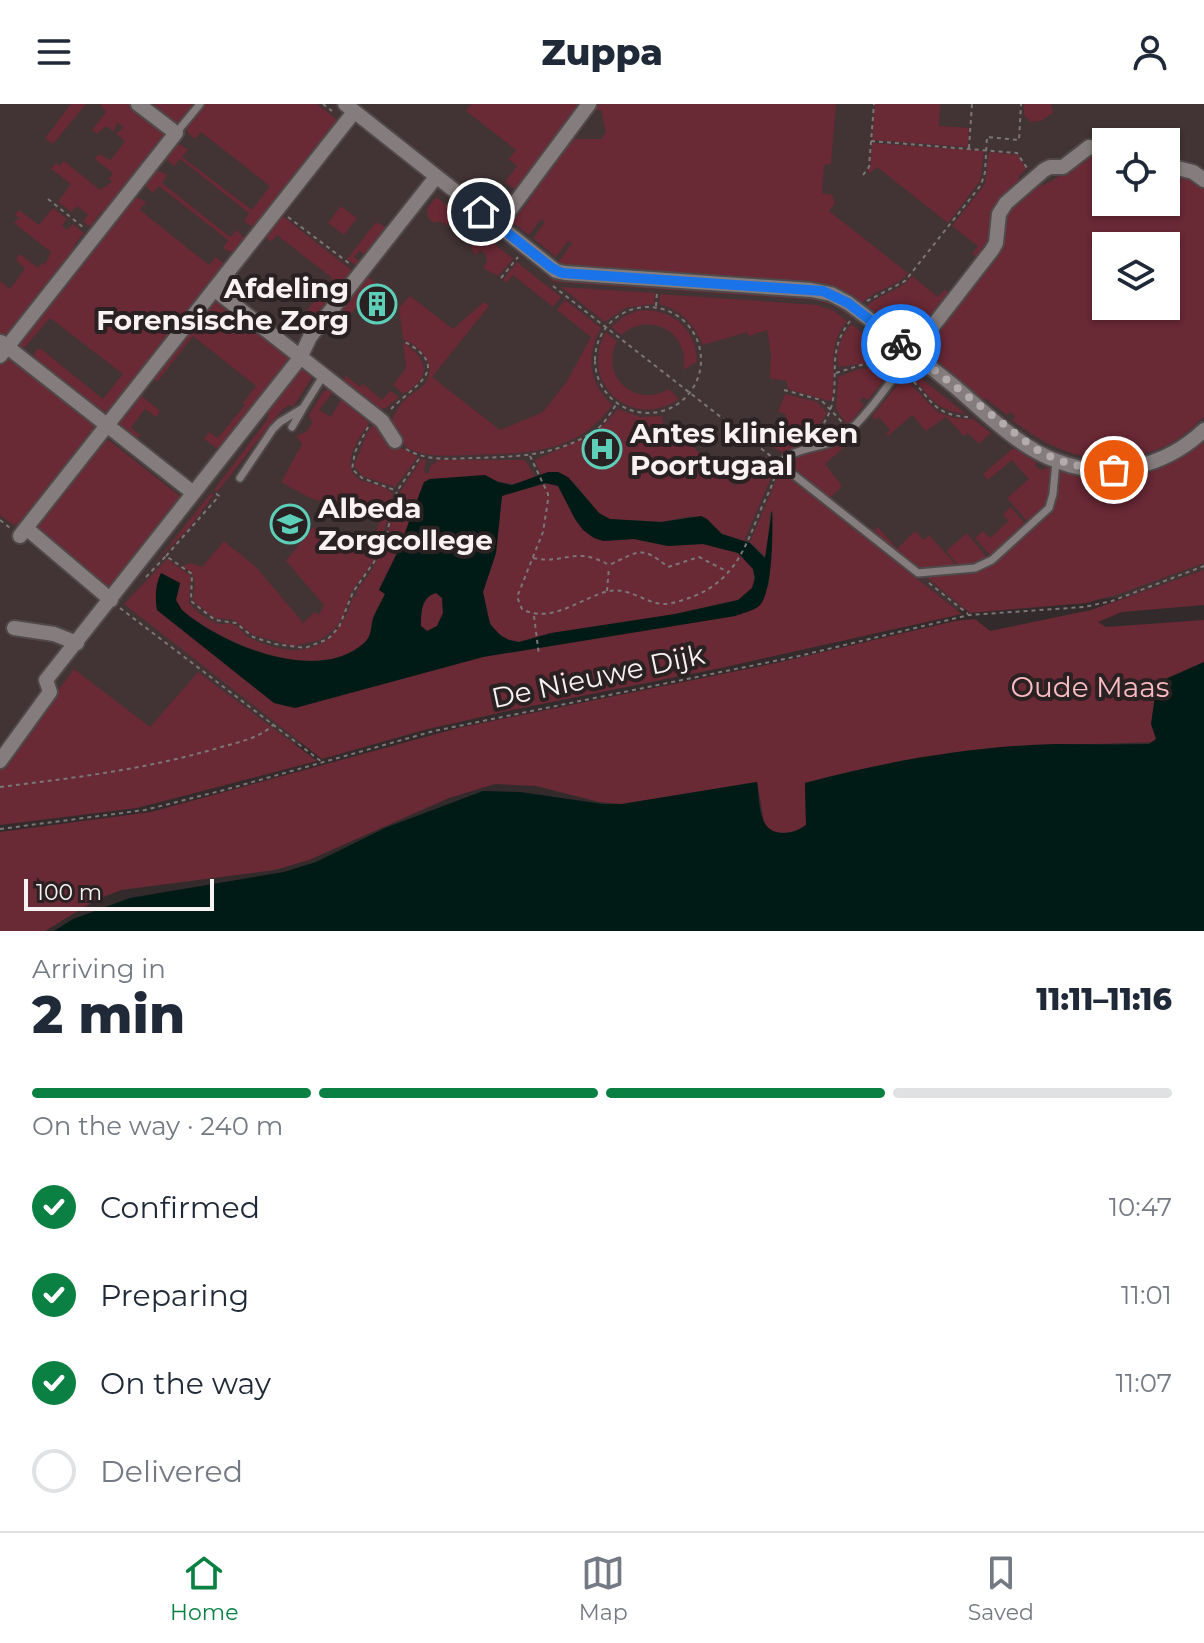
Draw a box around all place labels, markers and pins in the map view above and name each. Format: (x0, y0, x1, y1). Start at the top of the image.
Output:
pin (447, 178, 515, 246)
place label: Afdeling Forensische Zorg (96, 271, 349, 337)
building icon: Afdeling Forensische Zorg (356, 283, 398, 325)
place label: Antes klinieken Poortugaal (629, 416, 858, 482)
hospital icon: Antes klinieken Poortugaal (581, 428, 623, 470)
pin (1080, 436, 1148, 504)
place label: Albeda Zorgcollege (317, 491, 493, 557)
school or university icon: Albeda Zorgcollege (269, 503, 311, 545)

